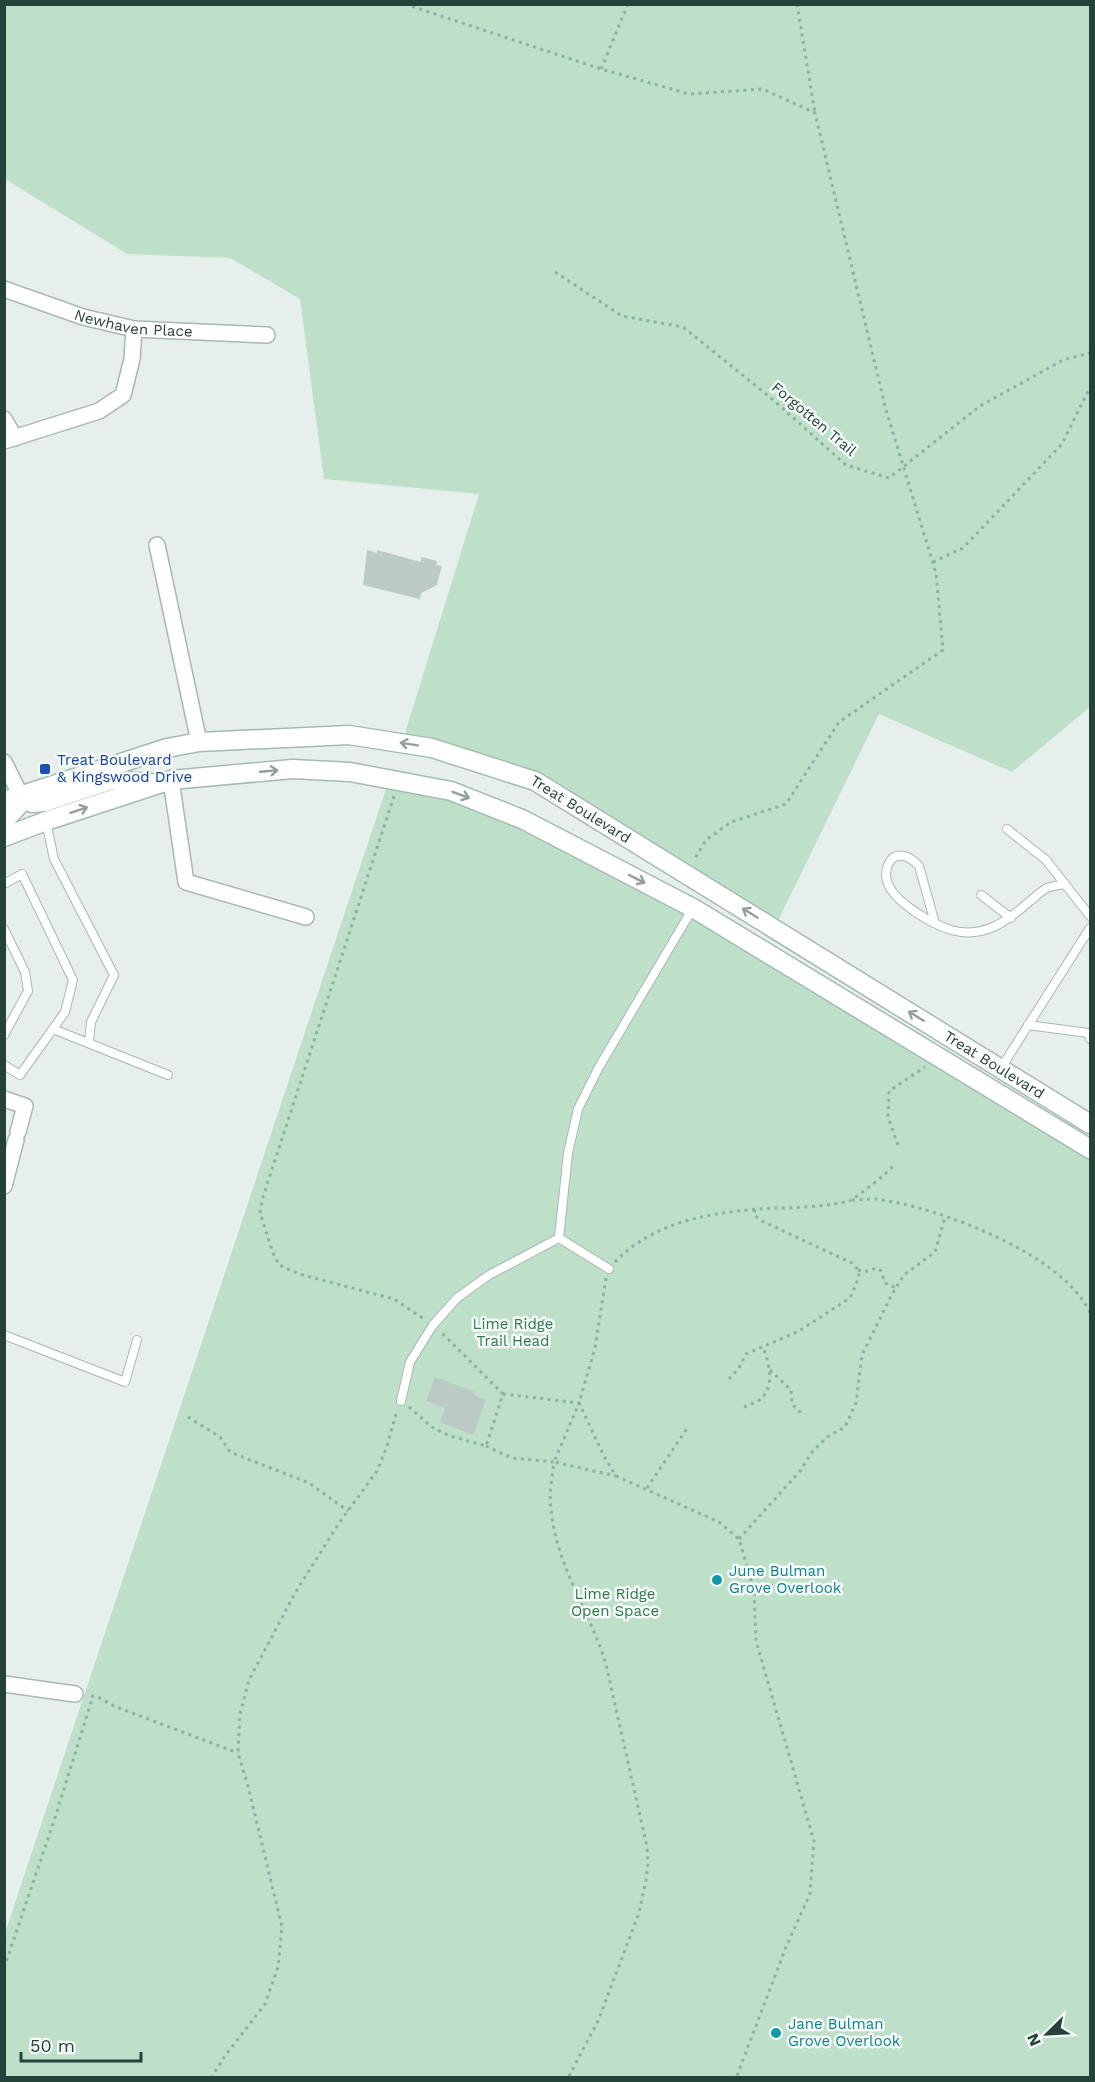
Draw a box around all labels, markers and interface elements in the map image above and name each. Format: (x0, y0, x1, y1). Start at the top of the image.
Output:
street label: Newhaven Place (72, 306, 193, 341)
street label: Forgotten Trail (768, 378, 860, 460)
one-way arrow (399, 739, 419, 750)
place label: Treat Boulevard & Kingswood Drive (57, 751, 192, 786)
marker: Treat Boulevard & Kingswood Drive (38, 762, 52, 776)
one-way arrow (259, 766, 279, 777)
street label: Treat Boulevard (527, 771, 634, 847)
one-way arrow (452, 791, 470, 802)
one-way arrow (69, 804, 88, 815)
one-way arrow (628, 874, 646, 885)
one-way arrow (742, 907, 759, 919)
one-way arrow (908, 1009, 925, 1021)
street label: Treat Boulevard (941, 1027, 1048, 1103)
park label: Lime Ridge Trail Head (473, 1315, 553, 1350)
place label: June Bulman Grove Overlook (729, 1562, 842, 1597)
marker: June Bulman Grove Overlook (710, 1573, 724, 1587)
park label: Lime Ridge Open Space (571, 1585, 659, 1620)
north arrow (1017, 2004, 1077, 2064)
place label: Jane Bulman Grove Overlook (788, 2015, 901, 2050)
scale bar (21, 2025, 141, 2063)
marker: Jane Bulman Grove Overlook (769, 2026, 783, 2040)
text: N (1023, 2031, 1045, 2049)
text: 50 m (30, 2035, 75, 2056)

